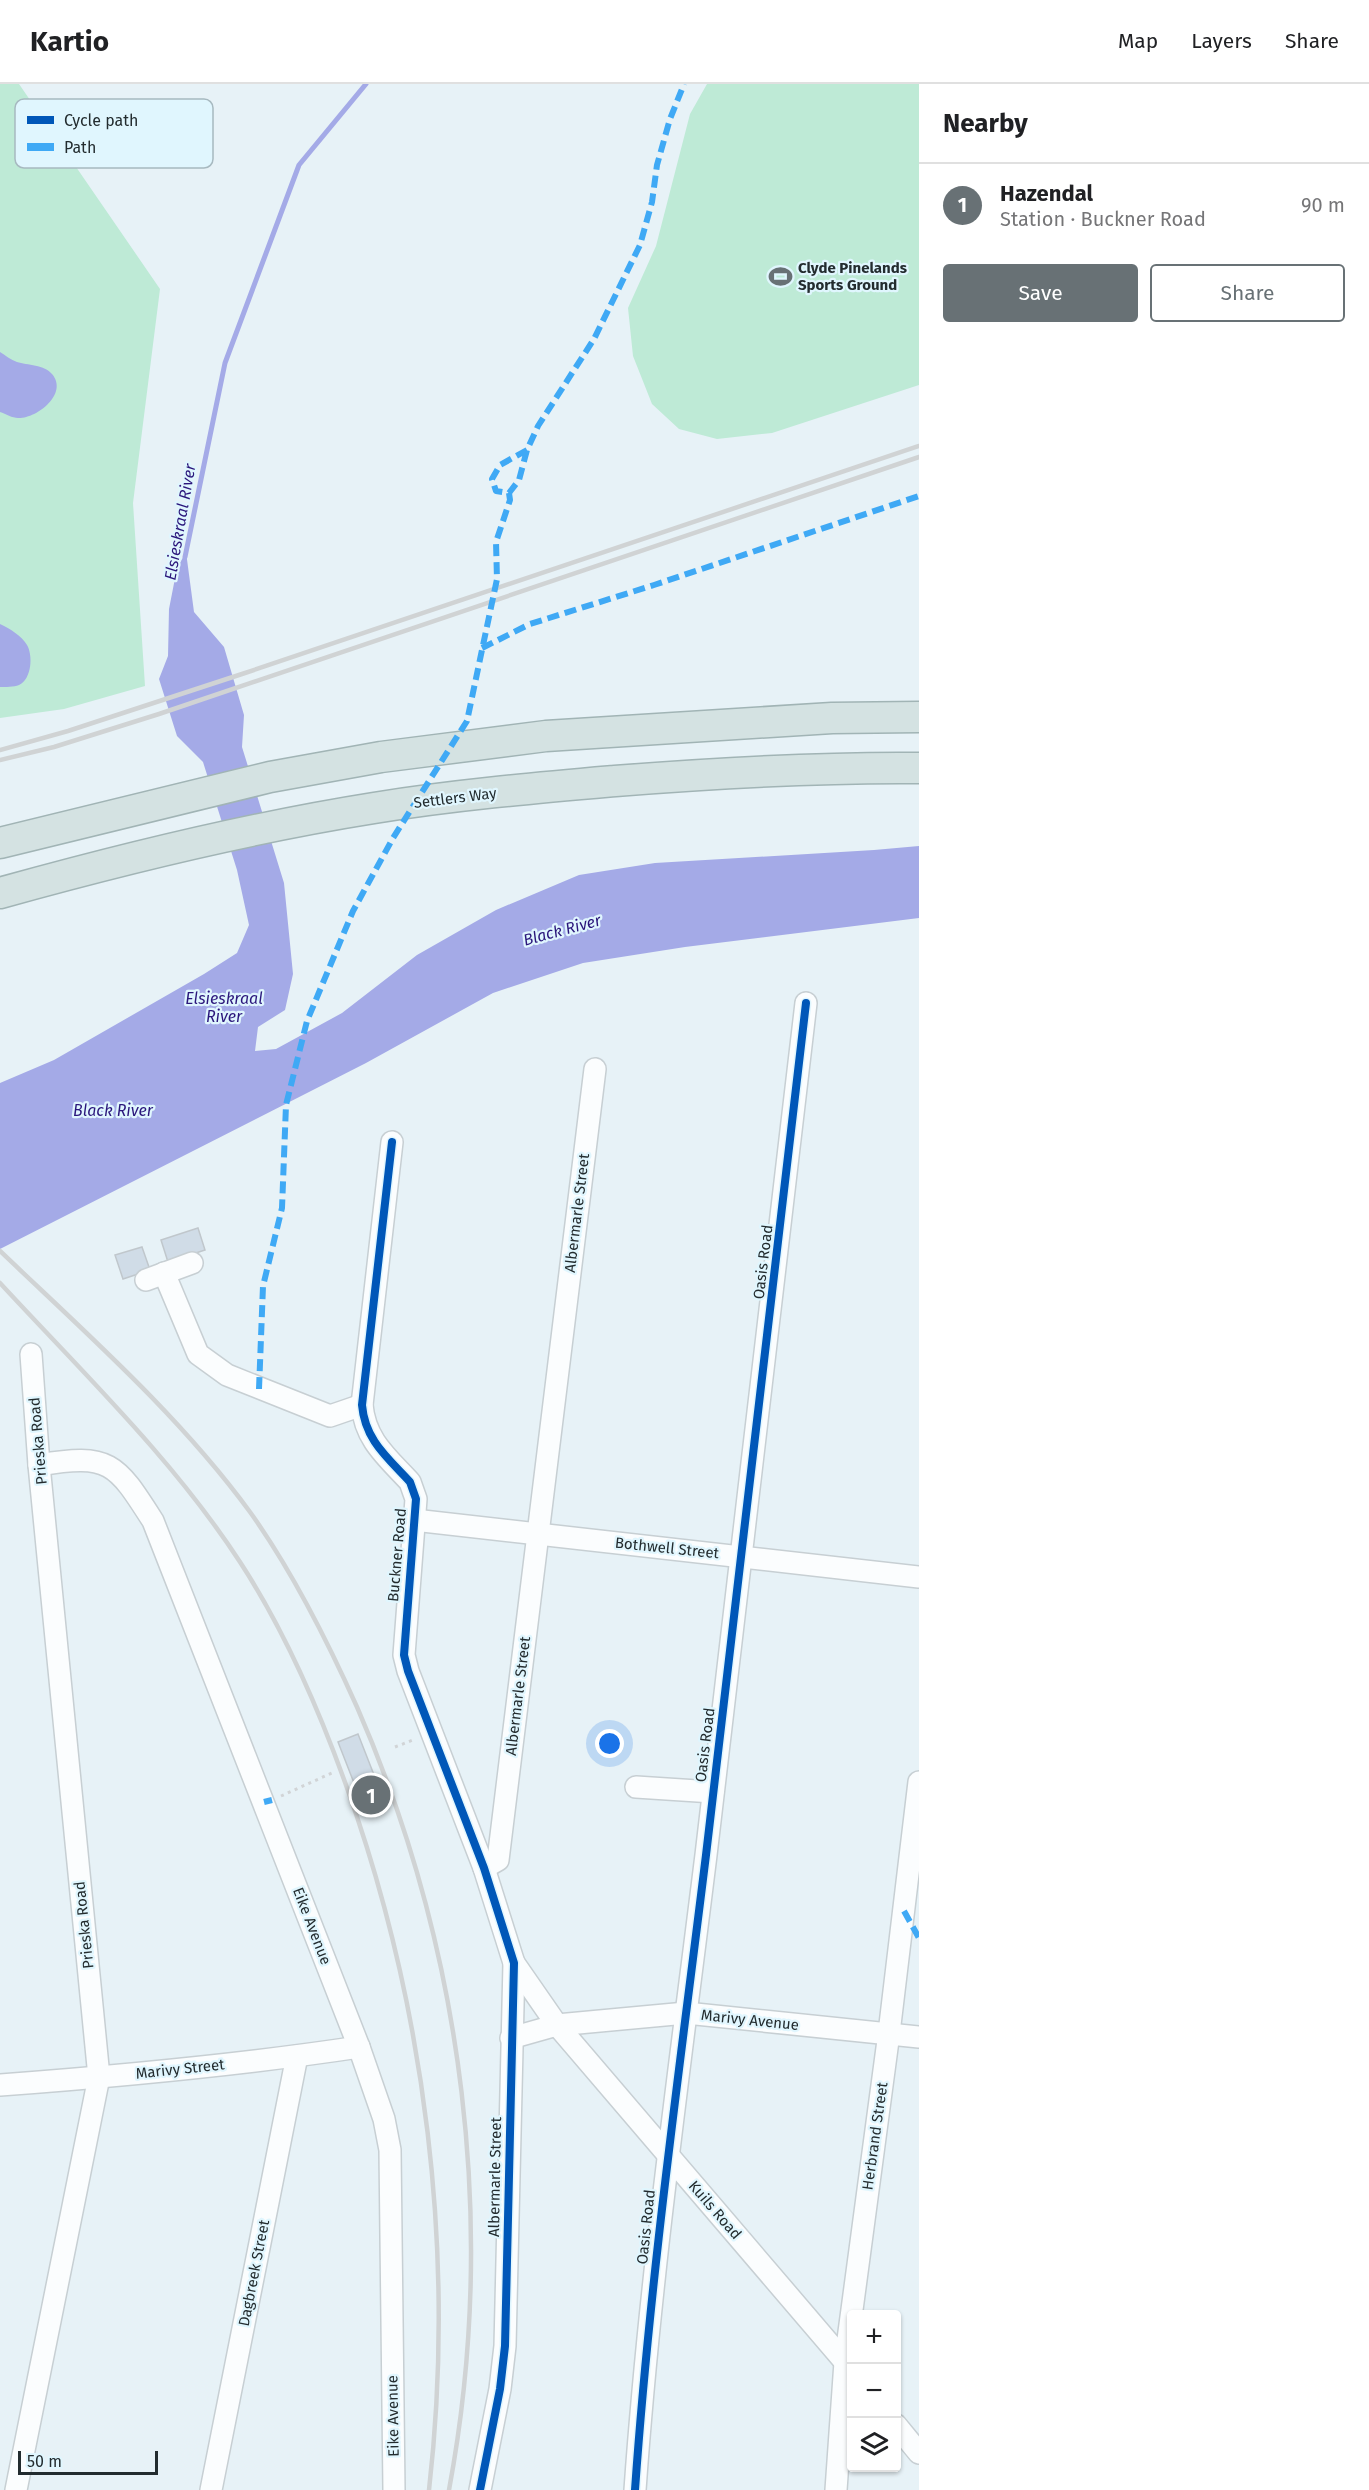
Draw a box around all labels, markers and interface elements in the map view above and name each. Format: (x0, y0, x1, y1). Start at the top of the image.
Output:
text: Kartio (30, 25, 109, 58)
text: Map (1118, 28, 1158, 54)
text: Layers (1191, 28, 1252, 54)
text: Share (1285, 28, 1339, 54)
legend (15, 99, 213, 168)
text: Nearby (943, 108, 1028, 139)
text: Cycle path (64, 111, 138, 130)
text: Path (64, 138, 96, 157)
text: Hazendal (1000, 180, 1093, 207)
text: 1 (958, 193, 967, 217)
text: 90 m (1301, 193, 1345, 217)
text: Station · Buckner Road (1000, 207, 1206, 231)
place label: Clyde Pinelands Sports Ground (798, 259, 907, 294)
sports icon: Clyde Pinelands Sports Ground (767, 264, 793, 290)
button: Save (943, 264, 1138, 322)
button: Share (1150, 264, 1345, 322)
water label: Elsieskraal River (160, 461, 200, 582)
street label: Settlers Way (413, 784, 498, 812)
water label: Black River (521, 910, 604, 950)
water label: Elsieskraal River (185, 989, 263, 1026)
water label: Black River (73, 1101, 154, 1120)
street label: Albermarle Street (561, 1152, 593, 1274)
street label: Oasis Road (749, 1224, 777, 1300)
street label: Prieska Road (25, 1396, 51, 1486)
street label: Buckner Road (384, 1507, 410, 1603)
street label: Bothwell Street (614, 1534, 720, 1562)
street label: Albermarle Street (502, 1635, 534, 1757)
street label: Oasis Road (691, 1707, 719, 1783)
your location (595, 1729, 624, 1758)
pin: 1 (352, 1772, 391, 1818)
street label: Prieska Road (70, 1880, 98, 1970)
street label: Eike Avenue (289, 1885, 335, 1967)
street label: Marivy Avenue (700, 2006, 800, 2034)
street label: Marivy Street (135, 2055, 226, 2083)
street label: Herbrand Street (859, 2080, 892, 2191)
street label: Albermarle Street (485, 2116, 505, 2237)
street label: Kuils Road (685, 2177, 745, 2243)
street label: Oasis Road (633, 2189, 659, 2265)
street label: Dagbreek Street (235, 2218, 273, 2328)
map controls (847, 2310, 901, 2472)
button: + (847, 2310, 901, 2364)
button: − (847, 2364, 901, 2418)
street label: Eike Avenue (383, 2375, 403, 2457)
button: layers (847, 2418, 901, 2472)
scale bar (18, 2448, 158, 2476)
text: 50 m (27, 2452, 62, 2471)

